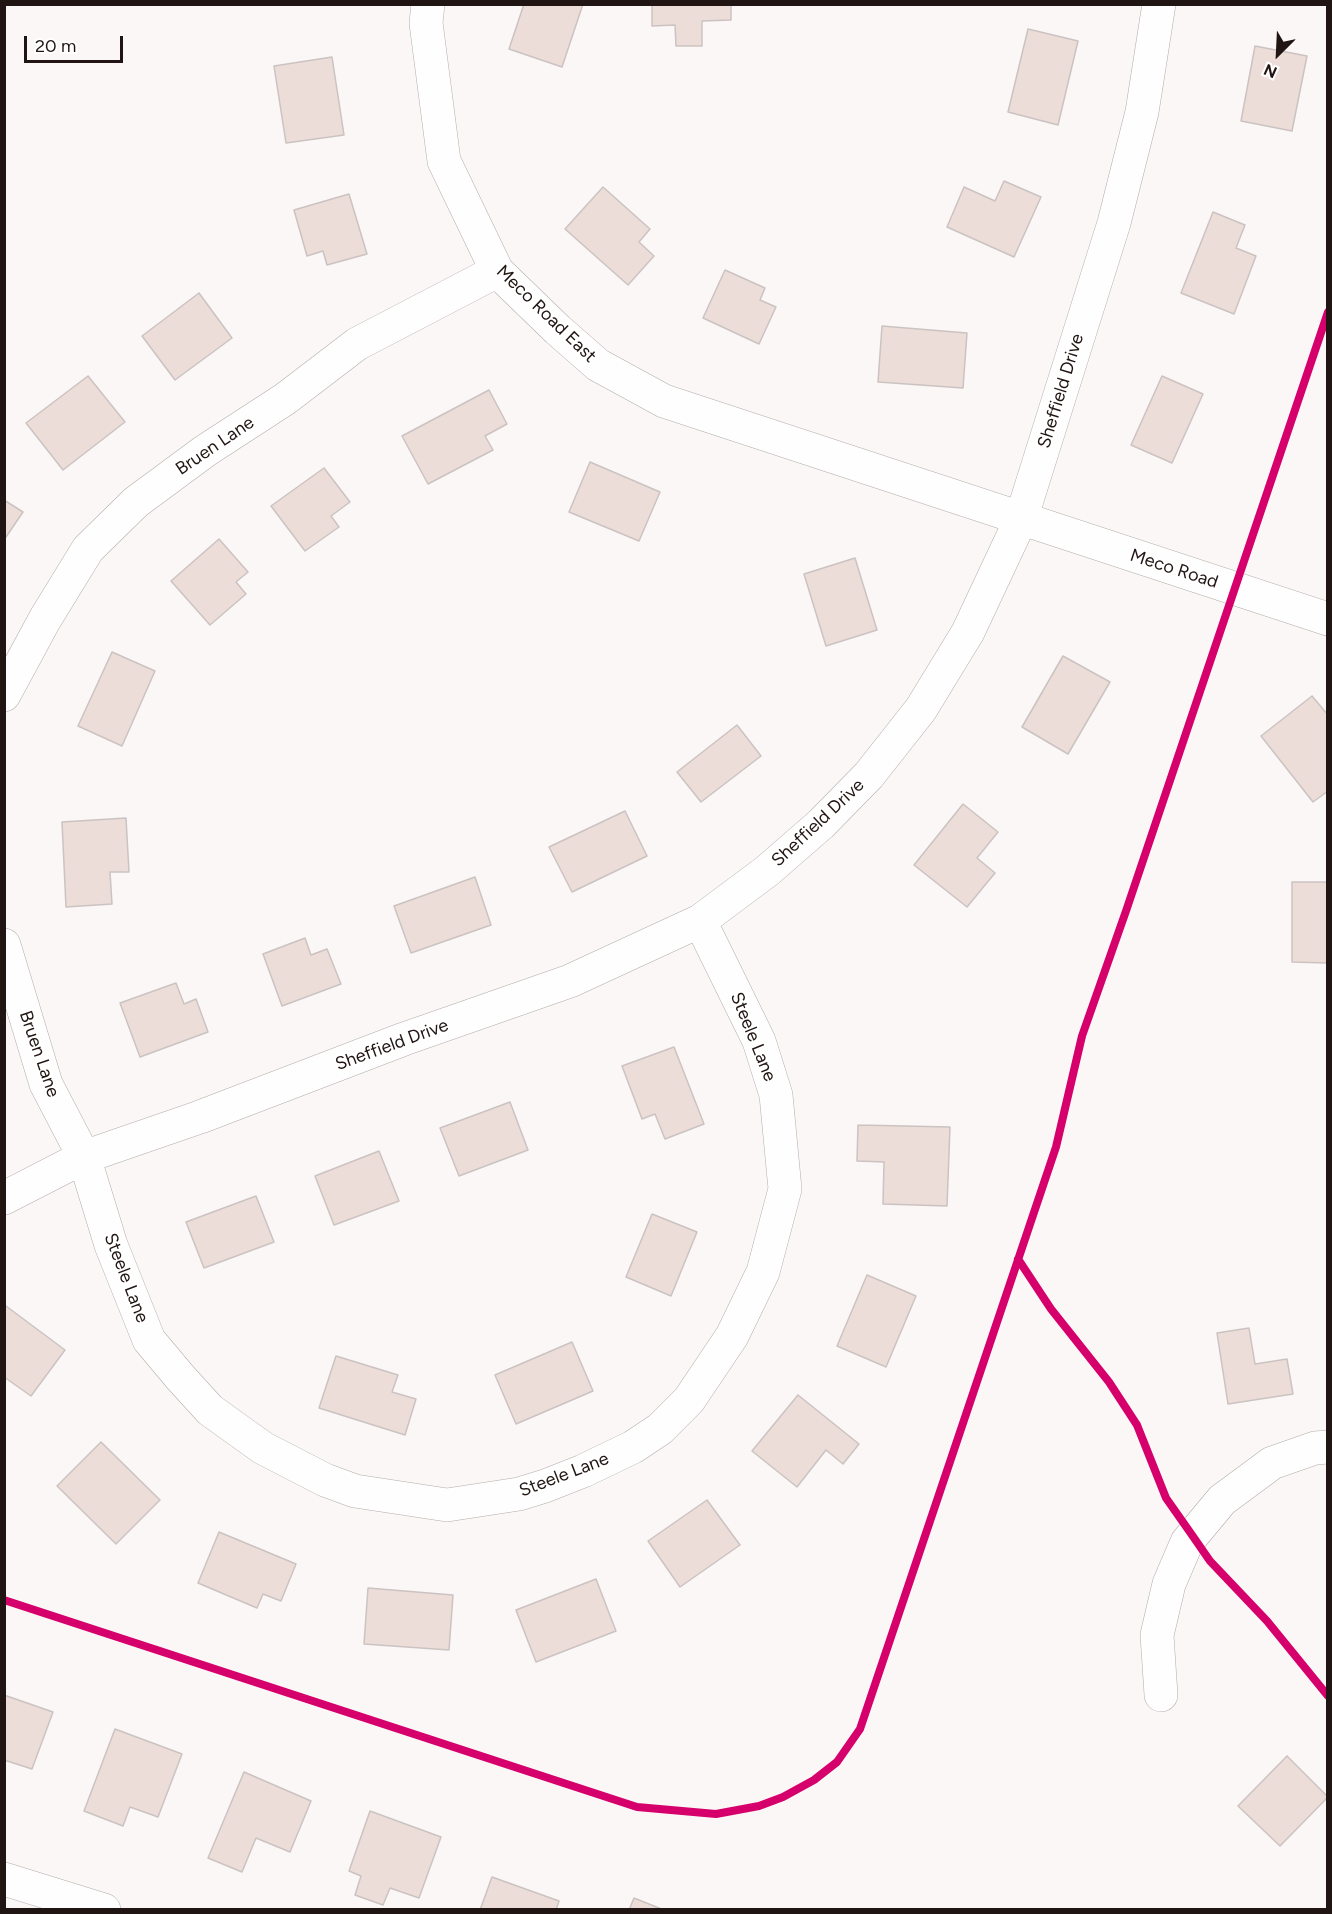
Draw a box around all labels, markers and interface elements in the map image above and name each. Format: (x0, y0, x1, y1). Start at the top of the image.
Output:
scale bar (27, 24, 126, 62)
north arrow (1248, 24, 1308, 84)
text: 20 m (35, 35, 76, 57)
text: N (1261, 60, 1280, 82)
street label: Meco Road East (492, 261, 600, 367)
street label: Sheffield Drive (1033, 331, 1089, 451)
street label: Bruen Lane (172, 412, 258, 480)
street label: Meco Road (1127, 545, 1221, 593)
street label: Sheffield Drive (767, 775, 869, 871)
street label: Steele Lane (725, 989, 781, 1085)
street label: Bruen Lane (14, 1008, 64, 1100)
street label: Sheffield Drive (332, 1015, 452, 1075)
street label: Steele Lane (99, 1230, 153, 1326)
street label: Steele Lane (516, 1448, 612, 1502)

